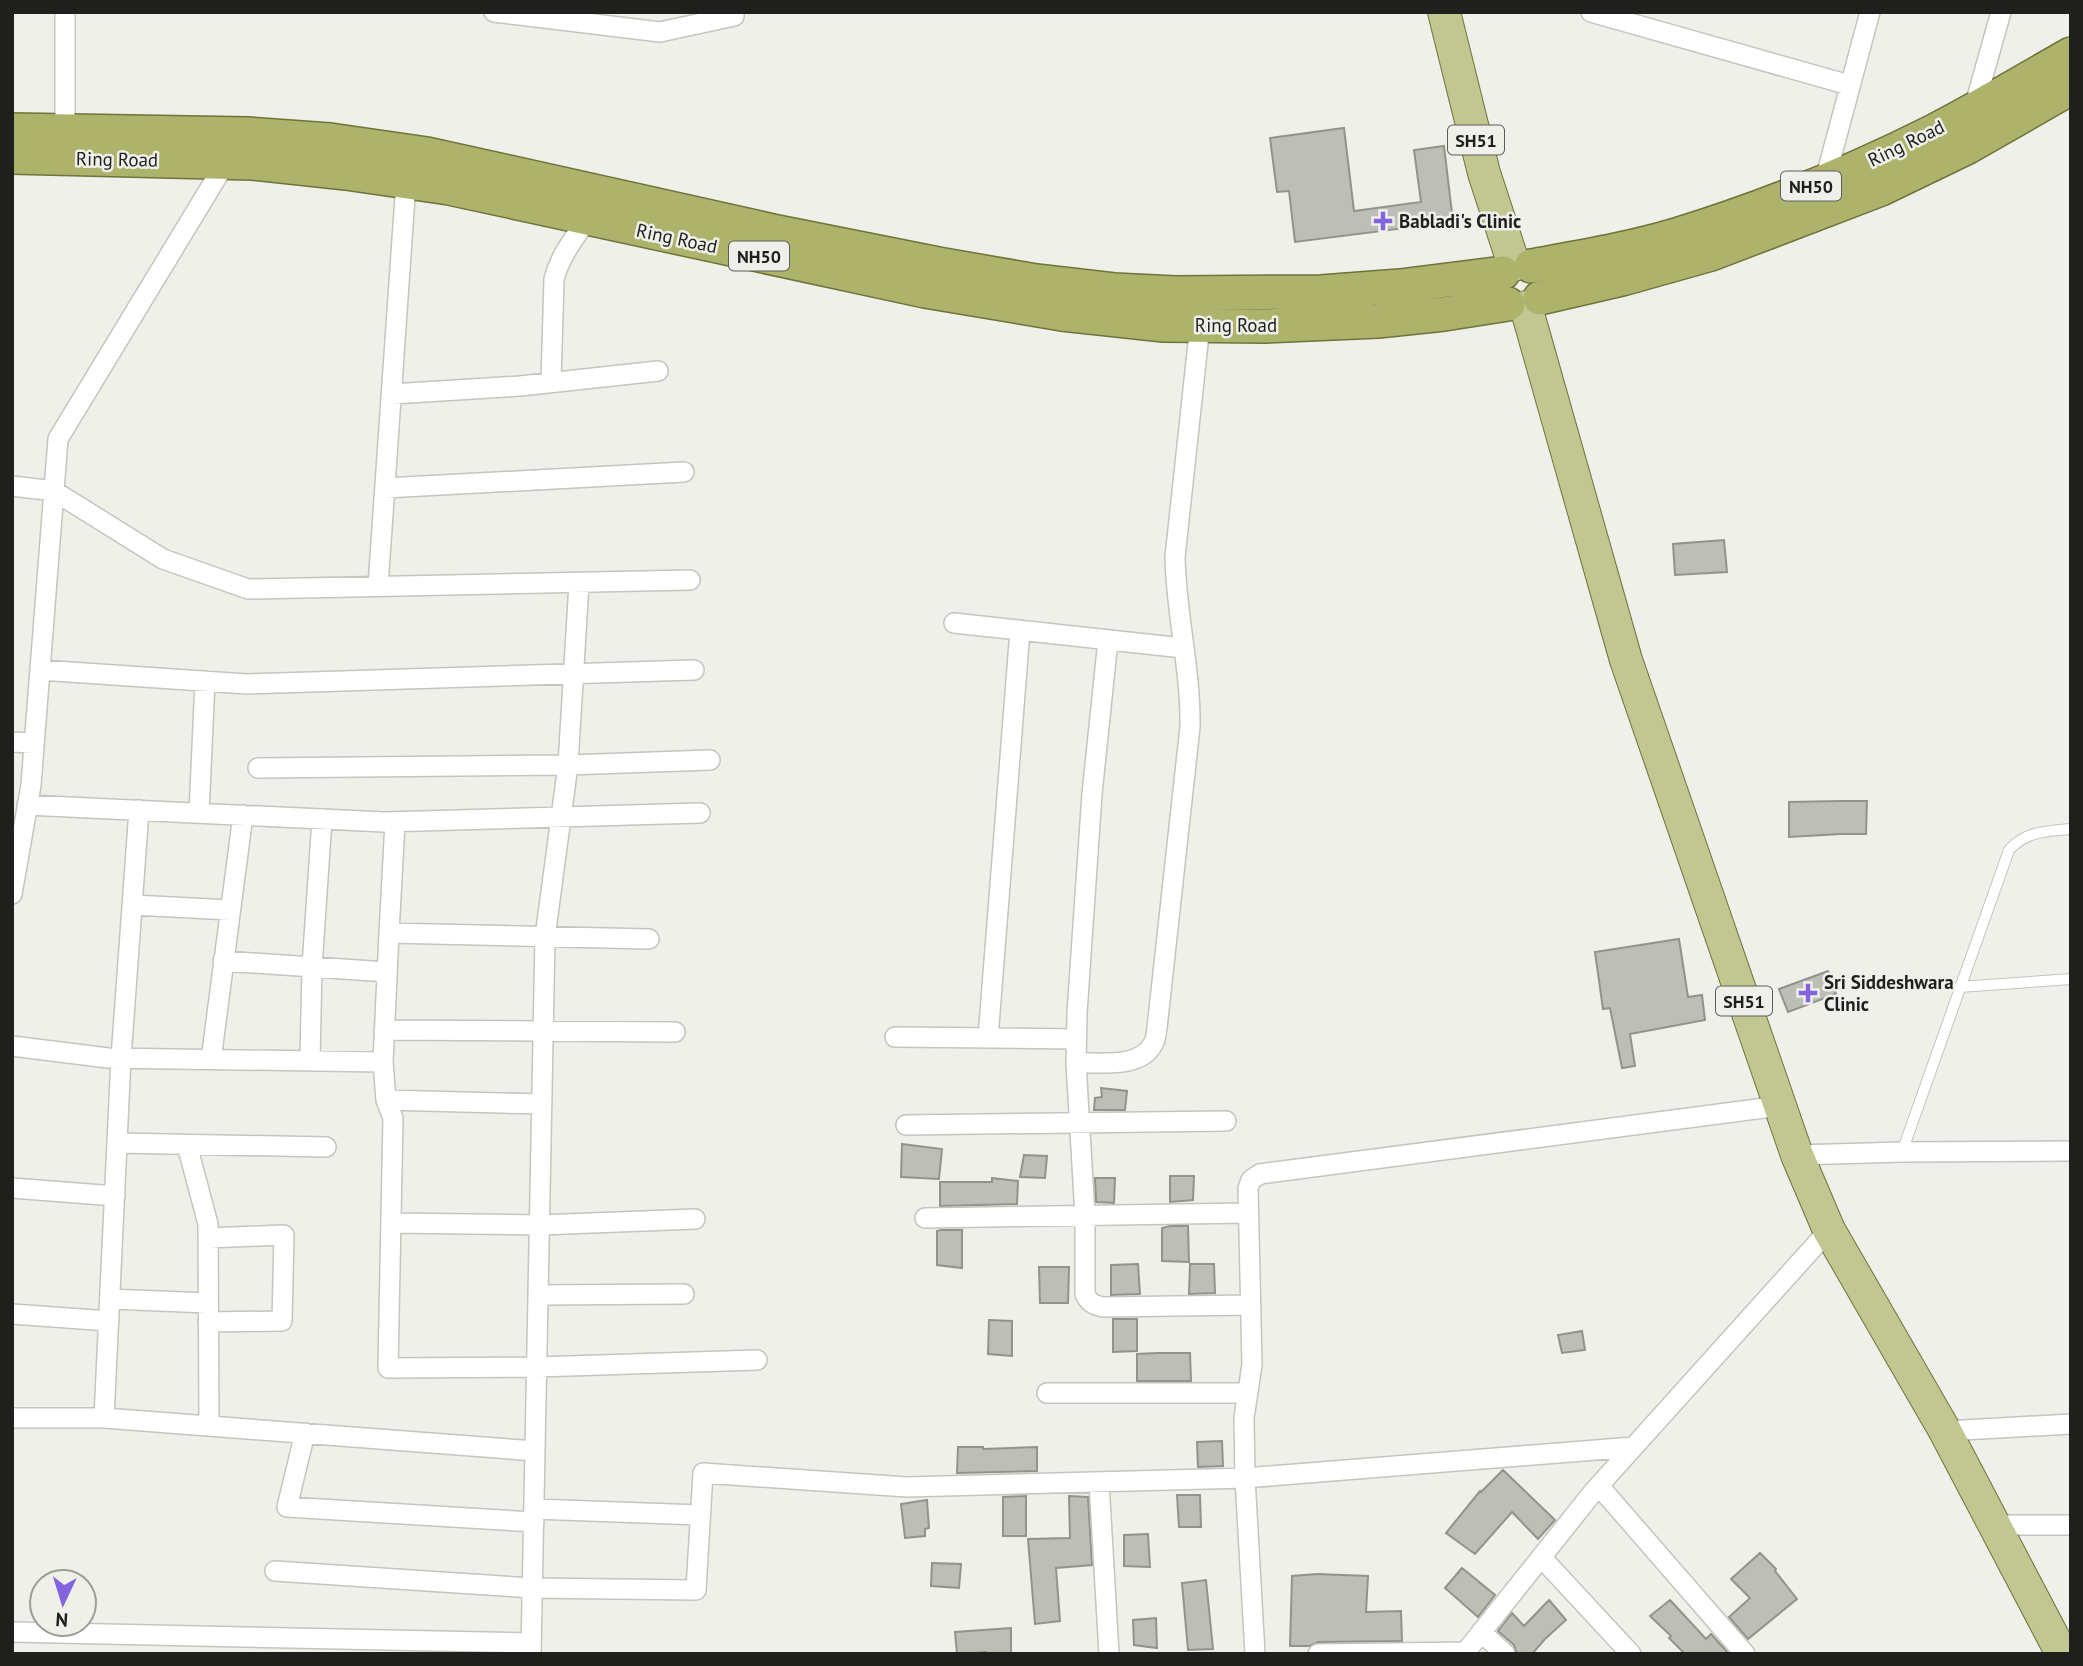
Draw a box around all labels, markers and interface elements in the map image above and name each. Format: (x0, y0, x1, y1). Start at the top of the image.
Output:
street label: Ring Road (1864, 114, 1948, 172)
road number: SH51 (1448, 125, 1504, 154)
street label: Ring Road (76, 146, 158, 172)
road number: NH50 (1781, 172, 1841, 201)
place label: Babladi's Clinic (1399, 209, 1521, 233)
marker: Babladi's Clinic (1373, 211, 1393, 231)
street label: Ring Road (634, 218, 720, 258)
road number: NH50 (729, 242, 789, 270)
street label: Ring Road (1195, 313, 1277, 337)
place label: Sri Siddeshwara Clinic (1824, 970, 1954, 1016)
marker: Sri Siddeshwara Clinic (1798, 983, 1818, 1003)
road number: SH51 (1716, 986, 1772, 1016)
north arrow (28, 1568, 98, 1638)
text: N (55, 1608, 69, 1632)

